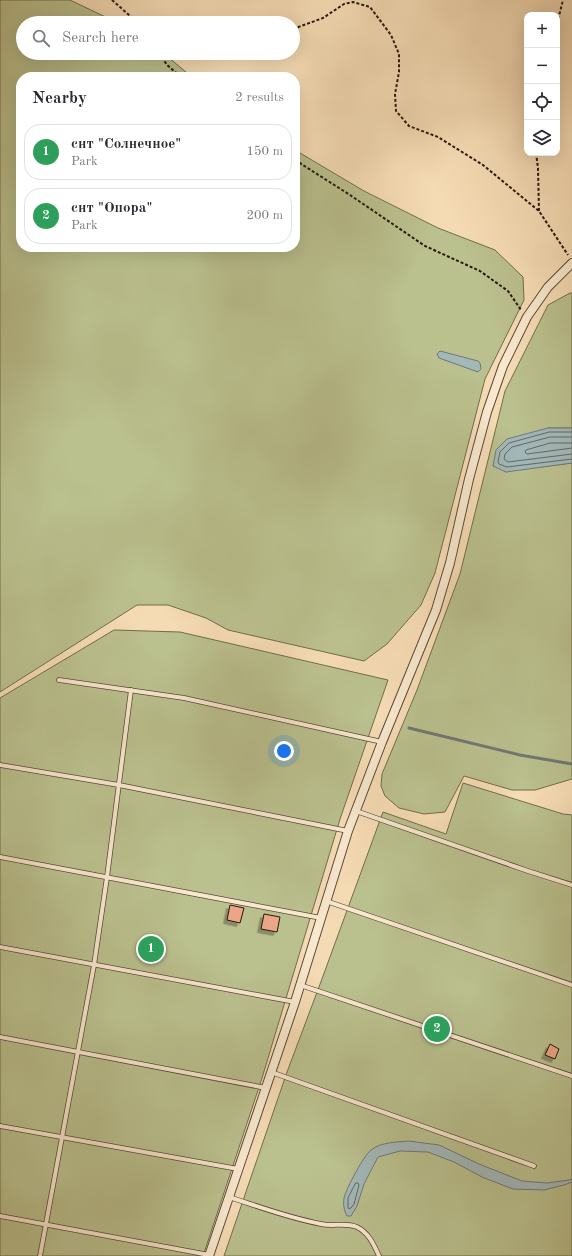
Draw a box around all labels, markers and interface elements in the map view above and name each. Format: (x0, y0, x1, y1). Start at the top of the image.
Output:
map controls (524, 12, 560, 156)
button: + (524, 12, 560, 48)
search box (16, 16, 300, 60)
icon: search (30, 27, 52, 49)
text: Search here (62, 31, 139, 46)
button: − (524, 48, 560, 84)
button: locate (524, 84, 560, 120)
text: Nearby (32, 90, 87, 107)
text: 2 results (235, 91, 284, 104)
button: layers (524, 120, 560, 156)
text: снт "Солнечное" (71, 137, 181, 152)
text: 1 (42, 145, 50, 158)
text: 150 m (246, 145, 283, 158)
text: Park (71, 155, 98, 168)
text: снт "Опора" (71, 201, 152, 216)
text: 2 (42, 209, 50, 222)
text: 200 m (246, 209, 283, 222)
text: Park (71, 219, 98, 232)
your location (274, 741, 294, 761)
pin: 1 (138, 934, 164, 964)
pin: 2 (424, 1014, 450, 1044)

